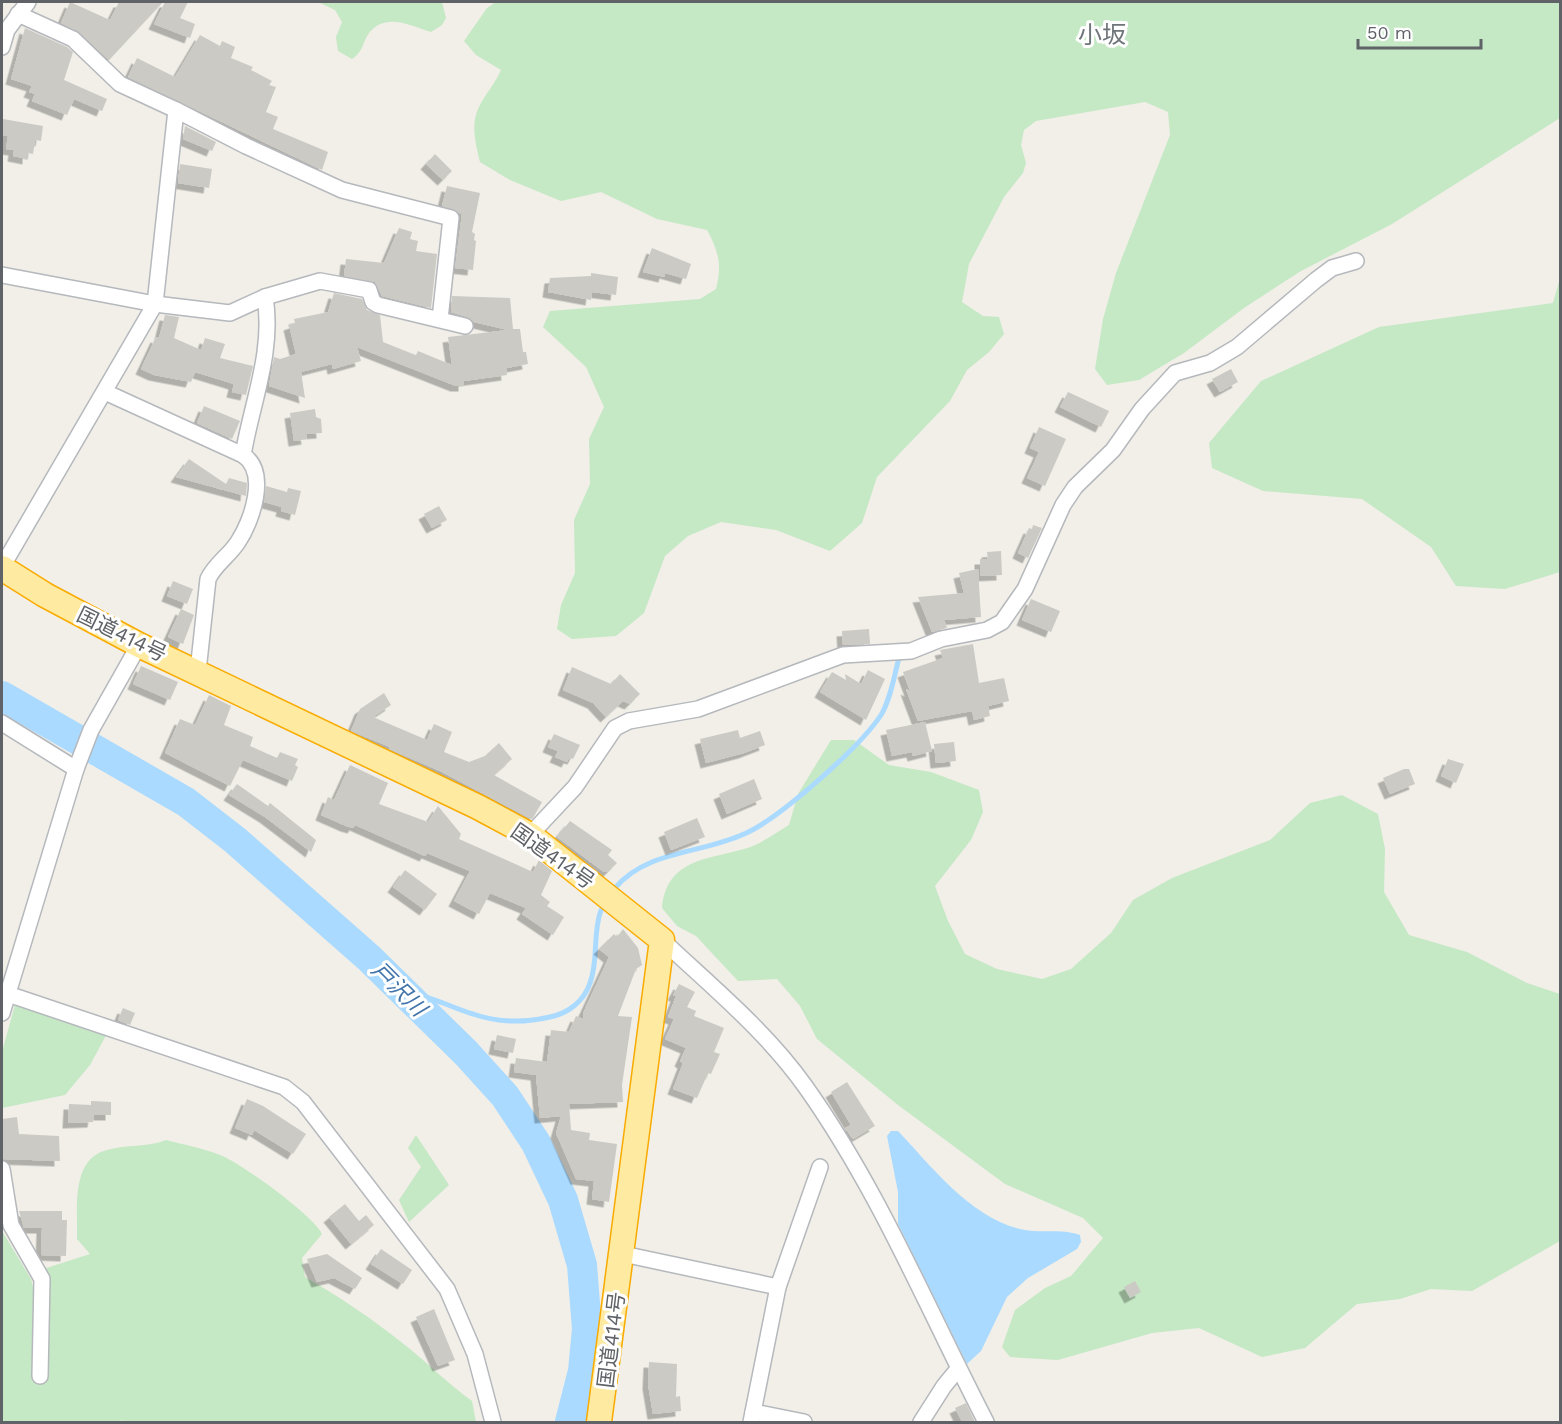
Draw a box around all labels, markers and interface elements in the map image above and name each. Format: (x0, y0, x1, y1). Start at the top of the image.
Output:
scale bar (1358, 12, 1481, 50)
district label: 小坂 (1078, 21, 1126, 49)
text: 50 m (1367, 22, 1412, 43)
street label: 国道414号 (73, 602, 171, 666)
street label: 国道414号 (506, 818, 600, 894)
water label: 戸沢川 (367, 957, 433, 1023)
street label: 国道414号 (593, 1291, 629, 1389)

